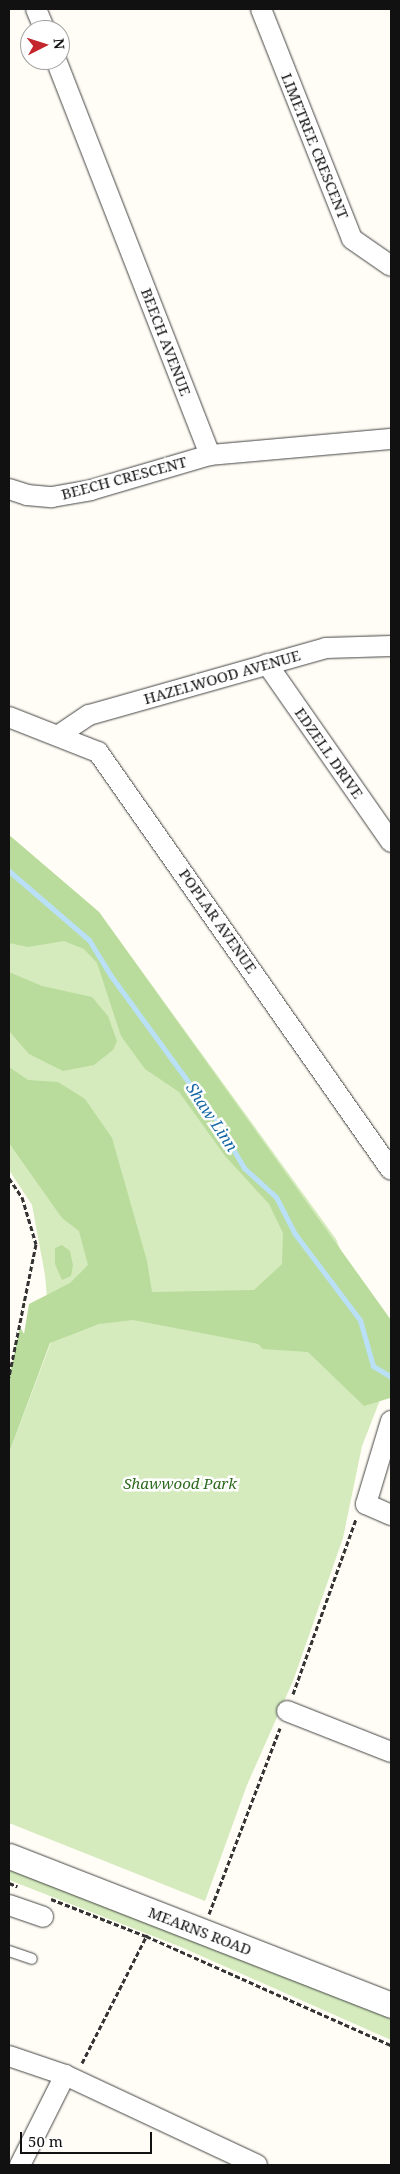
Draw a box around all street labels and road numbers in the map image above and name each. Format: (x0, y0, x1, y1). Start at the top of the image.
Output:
street label: LIMETREE CRESCENT (278, 70, 352, 222)
street label: BEECH AVENUE (137, 286, 195, 398)
street label: BEECH CRESCENT (59, 453, 189, 503)
street label: HAZELWOOD AVENUE (142, 646, 302, 708)
street label: EDZELL DRIVE (291, 704, 367, 802)
street label: POPLAR AVENUE (175, 865, 261, 977)
street label: MEARNS ROAD (146, 1903, 254, 1959)

